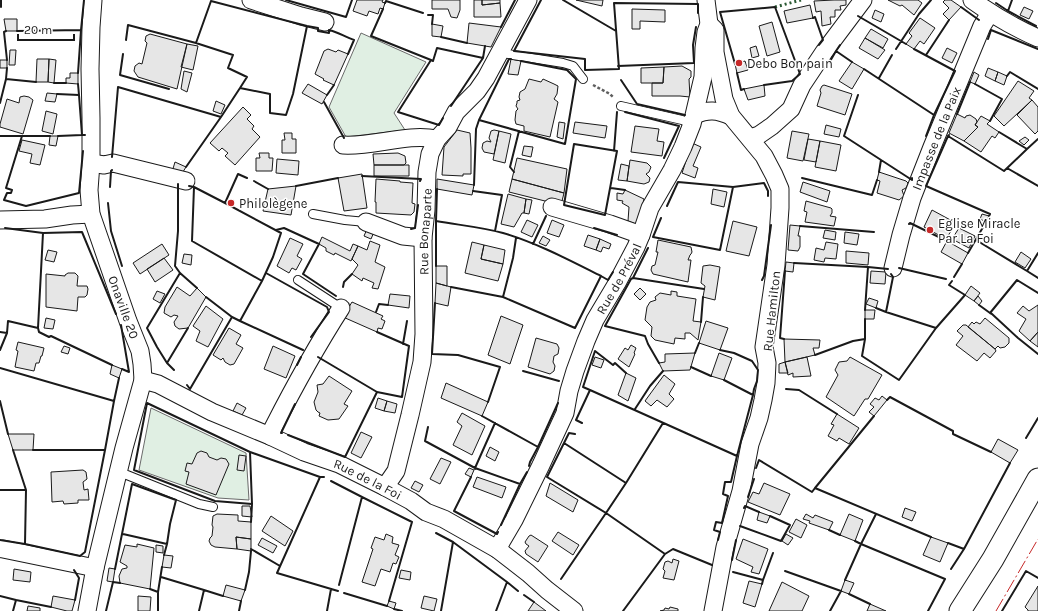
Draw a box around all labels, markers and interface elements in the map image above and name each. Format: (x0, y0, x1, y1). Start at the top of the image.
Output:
scale bar (18, 16, 74, 42)
text: 20 m (24, 23, 52, 37)
place label: Debo Bon pain (747, 56, 833, 71)
marker: Debo Bon pain (734, 58, 744, 68)
street label: Impasse de la Paix (909, 84, 964, 192)
street label: Rue Bonaparte (416, 188, 435, 275)
place label: Philolègene (239, 196, 308, 211)
marker: Philolègene (226, 198, 236, 208)
place label: Eglise Miracle Par La Foi (938, 216, 1021, 246)
marker: Eglise Miracle Par La Foi (925, 225, 935, 235)
street label: Rue de Préval (593, 241, 645, 317)
street label: Rue Hamilton (760, 270, 783, 352)
street label: Onaville 20 (105, 274, 142, 341)
street label: Rue de la Foi (332, 456, 404, 503)

